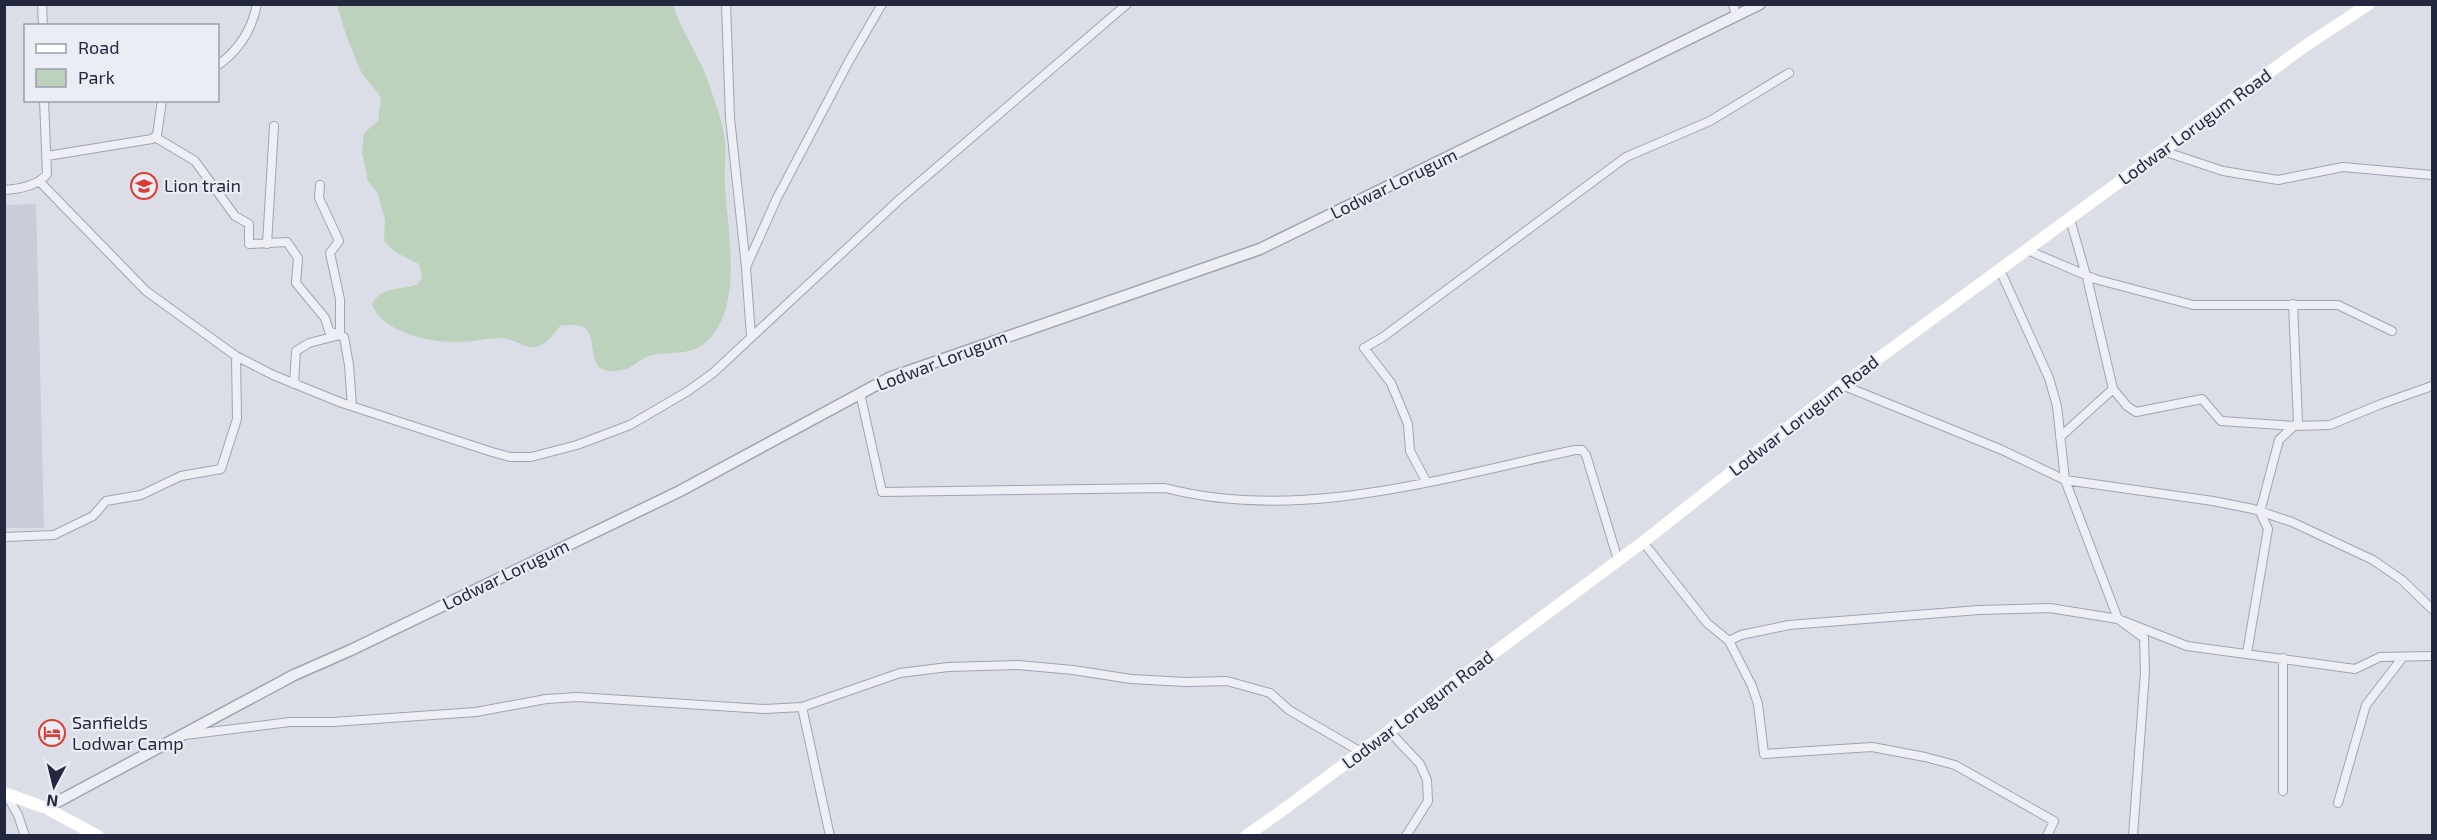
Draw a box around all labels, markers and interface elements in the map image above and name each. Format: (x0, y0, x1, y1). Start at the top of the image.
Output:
legend (24, 24, 219, 102)
text: Road (78, 36, 119, 58)
street label: Lodwar Lorugum Road (2114, 63, 2275, 189)
text: Park (78, 66, 115, 88)
street label: Lodwar Lorugum (1327, 143, 1461, 223)
school or university icon: Lion train (129, 171, 159, 201)
place label: Lion train (164, 174, 241, 196)
street label: Lodwar Lorugum (873, 325, 1010, 395)
street label: Lodwar Lorugum Road (1724, 350, 1883, 480)
street label: Lodwar Lorugum (439, 534, 573, 614)
street label: Lodwar Lorugum Road (1337, 645, 1497, 773)
place label: Sanfields Lodwar Camp (72, 711, 184, 754)
hotel icon: Sanfields Lodwar Camp (37, 718, 67, 748)
north arrow (24, 756, 84, 816)
text: N (45, 791, 59, 812)

